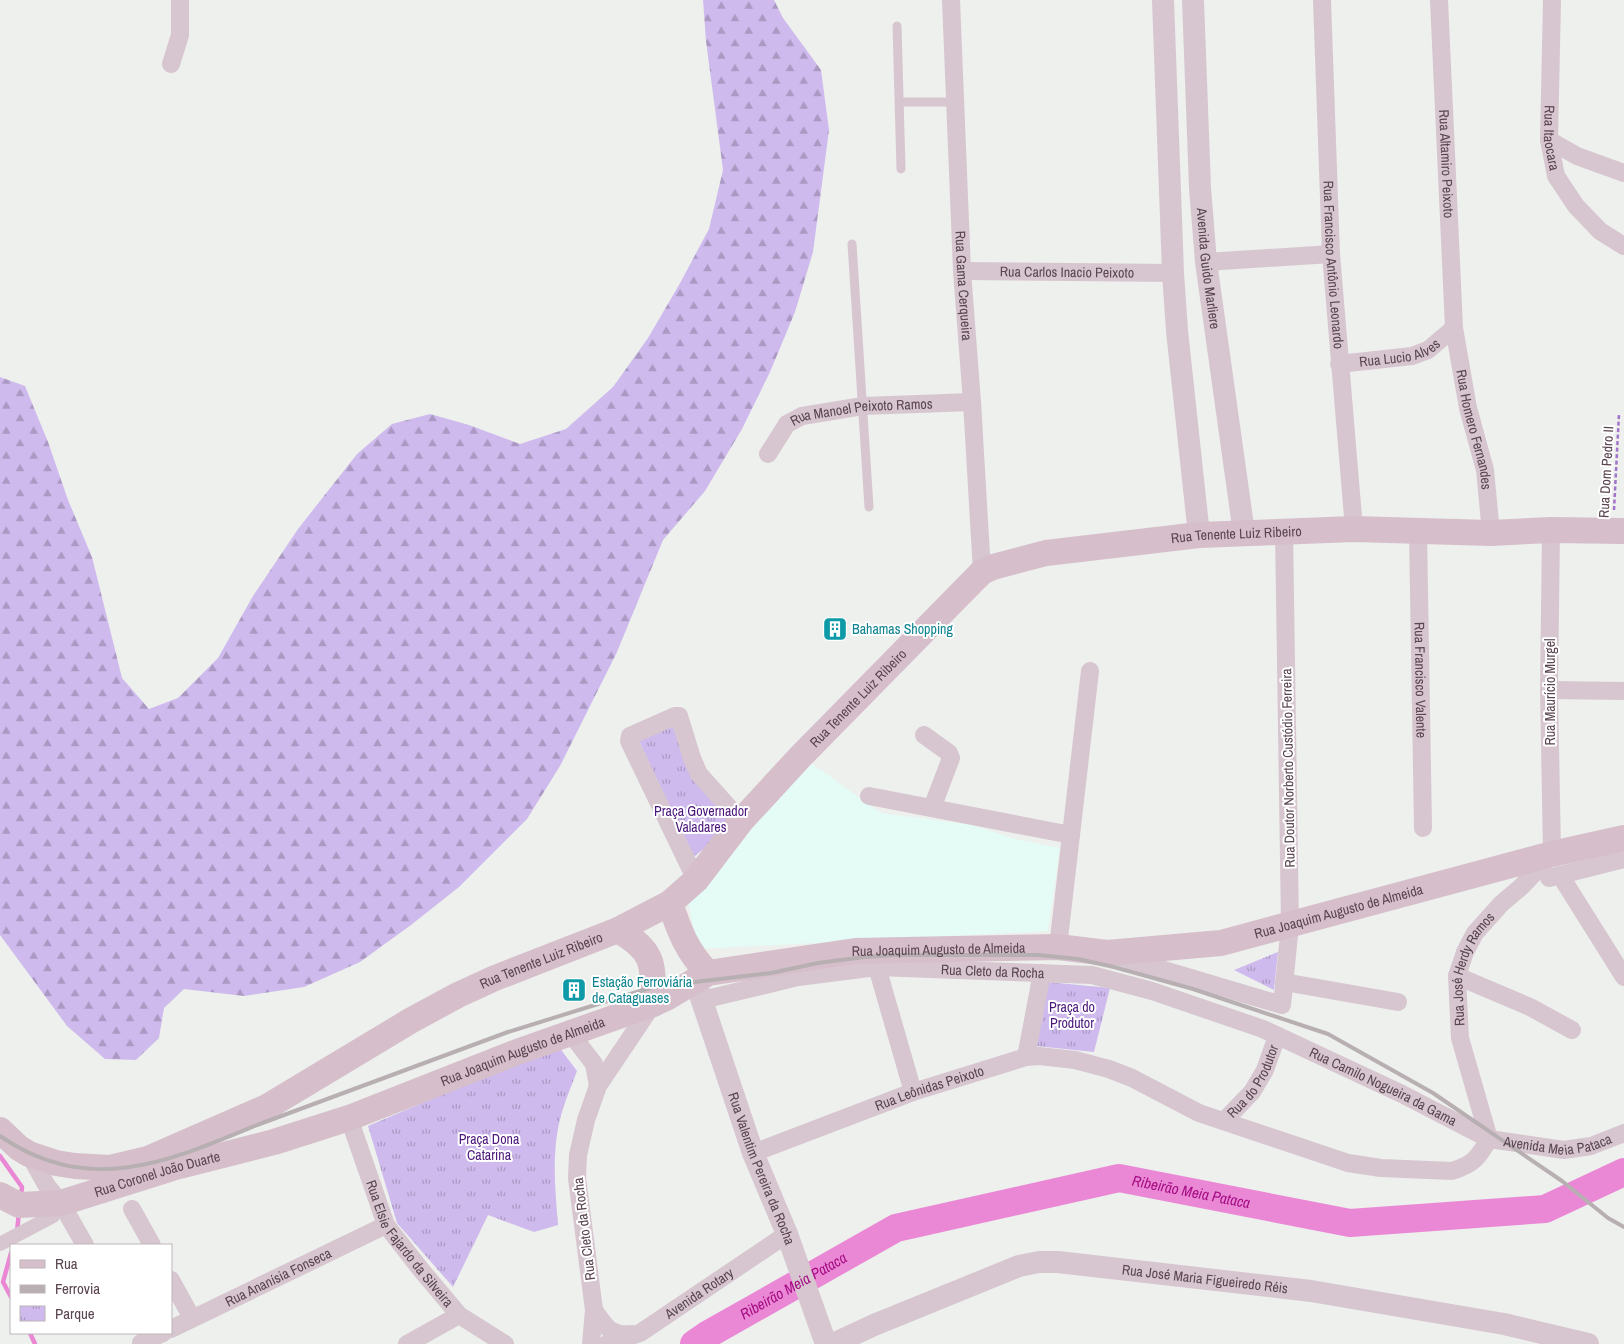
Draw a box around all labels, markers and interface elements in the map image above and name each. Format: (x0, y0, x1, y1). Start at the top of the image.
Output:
street label: Rua Itaocara (1540, 105, 1564, 173)
street label: Rua Altamiro Peixoto (1435, 109, 1458, 219)
street label: Rua Francisco Antônio Leonardo (1319, 180, 1348, 350)
street label: Avenida Guido Marliere (1193, 206, 1224, 330)
street label: Rua Gama Cerqueira (951, 231, 976, 342)
street label: Rua Carlos Inacio Peixoto (1000, 262, 1134, 282)
street label: Rua Lucio Alves (1358, 335, 1444, 371)
street label: Rua Homero Fernandes (1452, 368, 1496, 491)
street label: Rua Manoel Peixoto Ramos (787, 394, 933, 430)
street label: Rua Dom Pedro II (1595, 426, 1617, 518)
street label: Rua Tenente Luiz Ribeiro (1170, 522, 1302, 547)
building icon: Bahamas Shopping (822, 616, 848, 642)
place label: Bahamas Shopping (852, 620, 953, 638)
street label: Rua Francisco Valente (1411, 622, 1430, 738)
street label: Rua Maurício Murgel (1541, 638, 1559, 746)
street label: Rua Tenente Luiz Ribeiro (806, 645, 910, 751)
street label: Rua Doutor Norberto Custódio Ferreira (1277, 668, 1299, 868)
park label: Praça Governador Valadares (654, 802, 748, 836)
street label: Rua Joaquim Augusto de Almeida (1252, 880, 1425, 943)
street label: Rua José Herdy Ramos (1448, 908, 1499, 1027)
street label: Rua Tenente Luiz Ribeiro (477, 928, 605, 993)
street label: Rua Joaquim Augusto de Almeida (851, 939, 1026, 960)
street label: Rua Cleto da Rocha (941, 960, 1045, 982)
place label: Estação Ferroviária de Cataguases (592, 973, 693, 1007)
building icon: Estação Ferroviária de Cataguases (561, 977, 587, 1003)
park label: Praça do Produtor (1049, 998, 1095, 1032)
street label: Rua Joaquim Augusto de Almeida (438, 1013, 608, 1090)
street label: Rua do Produtor (1223, 1042, 1282, 1122)
street label: Rua Camilo Nogueira da Gama (1307, 1043, 1460, 1130)
street label: Rua Leônidas Peixoto (872, 1062, 986, 1115)
street label: Rua Valentim Pereira da Rocha (724, 1090, 799, 1248)
park label: Praça Dona Catarina (459, 1130, 520, 1164)
street label: Avenida Meia Pataca (1501, 1130, 1615, 1159)
street label: Rua Coronel João Duarte (92, 1147, 222, 1201)
water label: Ribeirão Meia Pataca (1130, 1170, 1252, 1213)
street label: Rua Cleto da Rocha (569, 1176, 599, 1281)
street label: Rua Elsie Fajardo da Silveira (362, 1178, 458, 1311)
legend (10, 1244, 172, 1334)
street label: Rua Ananísia Fonseca (222, 1244, 335, 1310)
water label: Ribeirão Meia Pataca (736, 1247, 850, 1324)
text: Rua (55, 1253, 78, 1274)
street label: Rua José Maria Figueiredo Réis (1121, 1260, 1289, 1297)
street label: Avenida Rotary (660, 1264, 737, 1323)
text: Ferrovia (55, 1278, 100, 1299)
text: Parque (55, 1303, 95, 1324)

